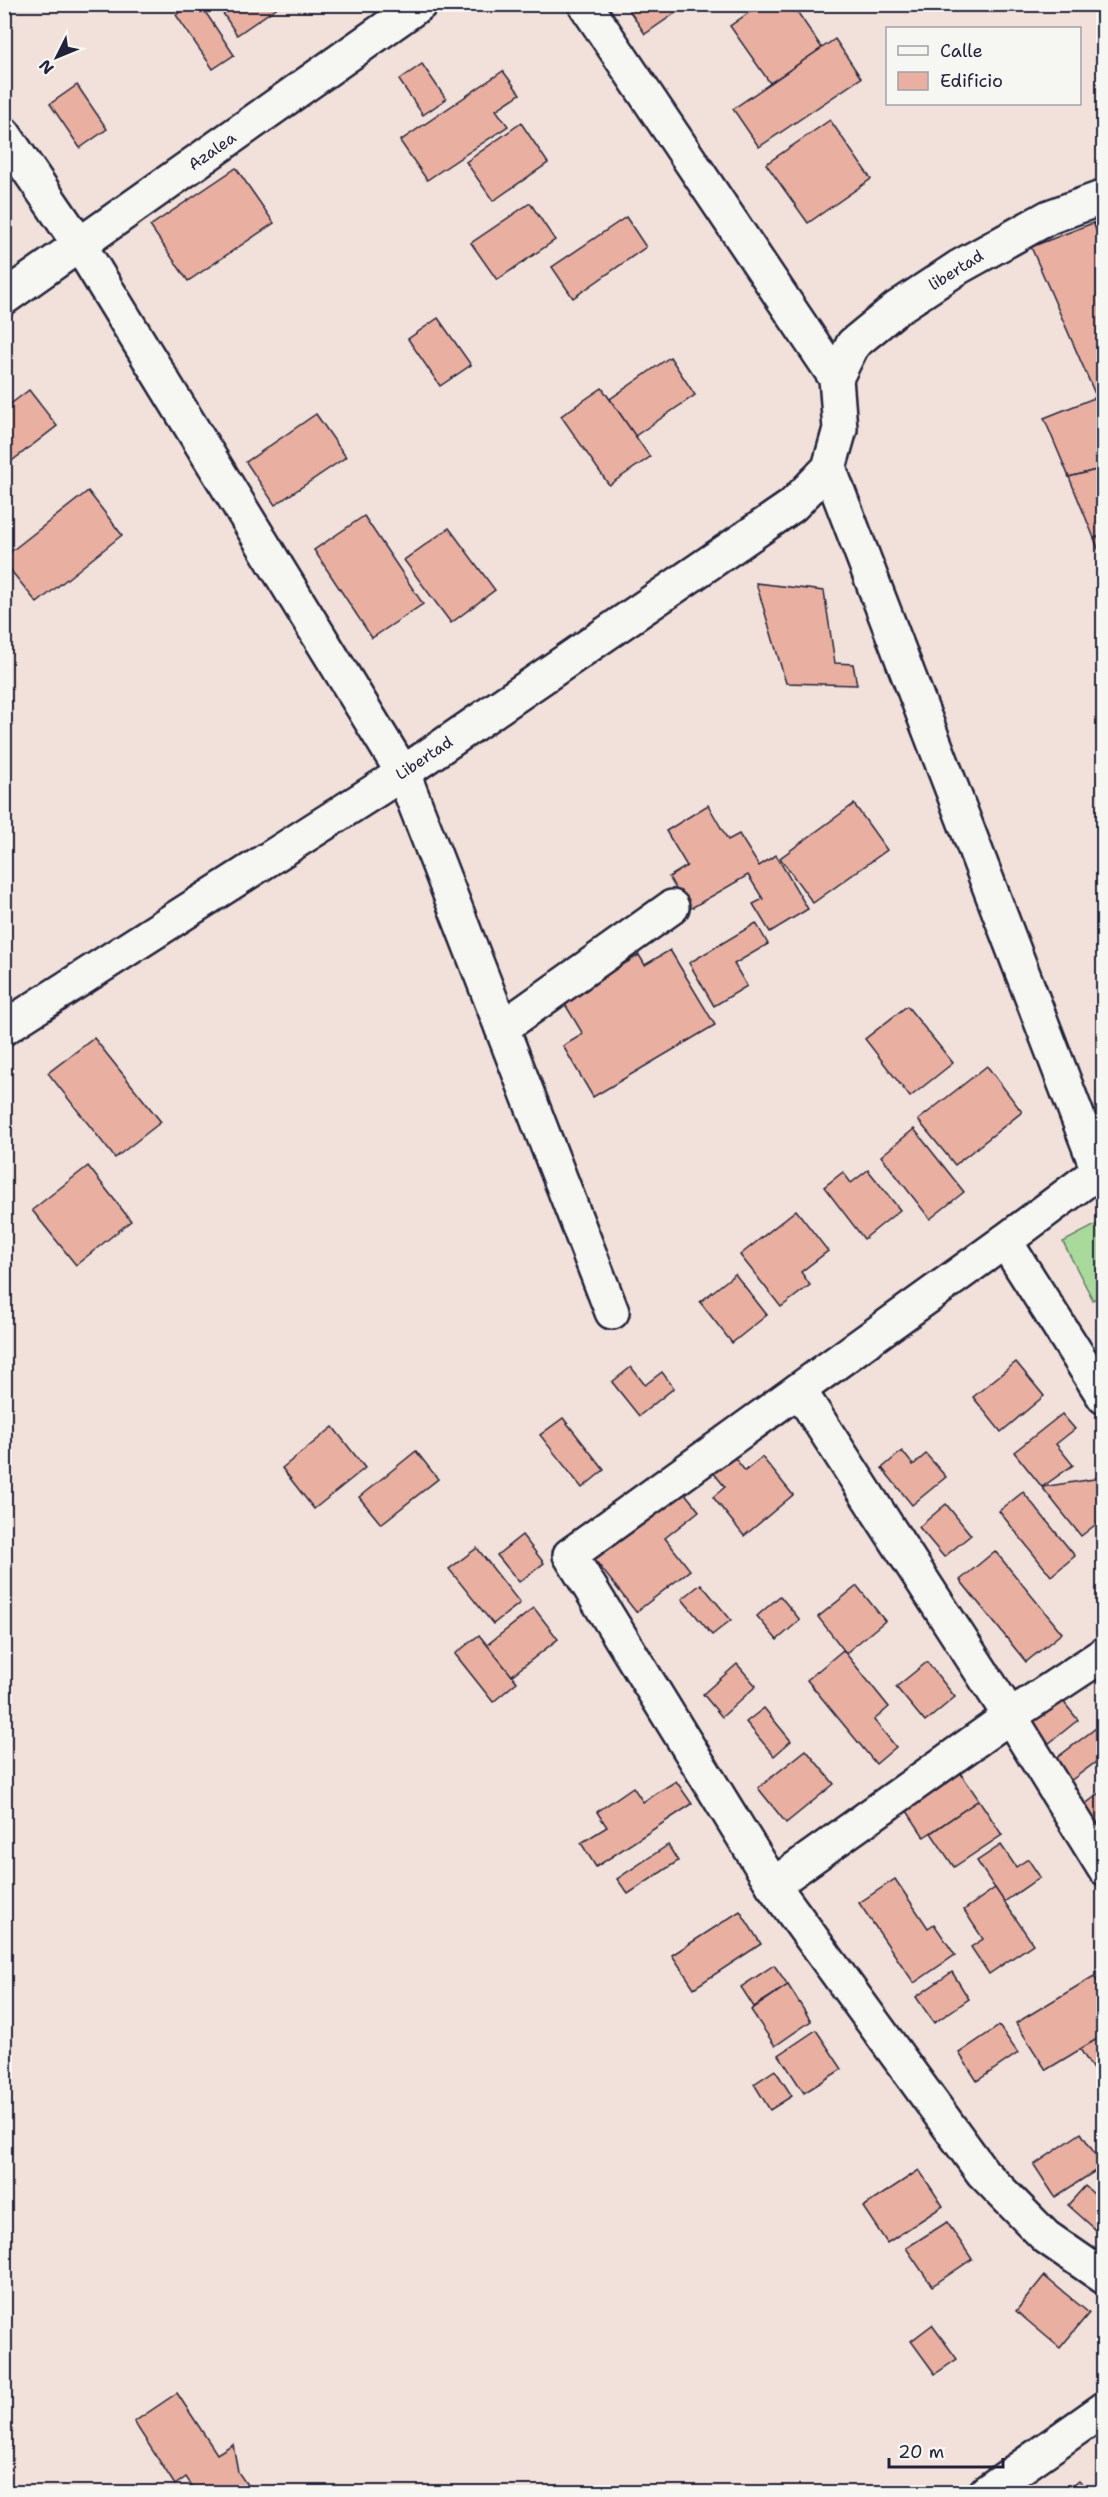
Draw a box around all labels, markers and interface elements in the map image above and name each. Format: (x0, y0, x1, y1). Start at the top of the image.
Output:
north arrow (27, 27, 87, 87)
legend (886, 27, 1081, 105)
text: Calle (940, 39, 983, 63)
text: N (34, 55, 58, 79)
text: Edificio (940, 69, 1003, 93)
street label: Azalea (184, 127, 240, 175)
street label: libertad (925, 245, 987, 295)
street label: Libertad (391, 731, 457, 785)
scale bar (889, 2431, 1003, 2469)
text: 20 m (898, 2440, 944, 2464)

